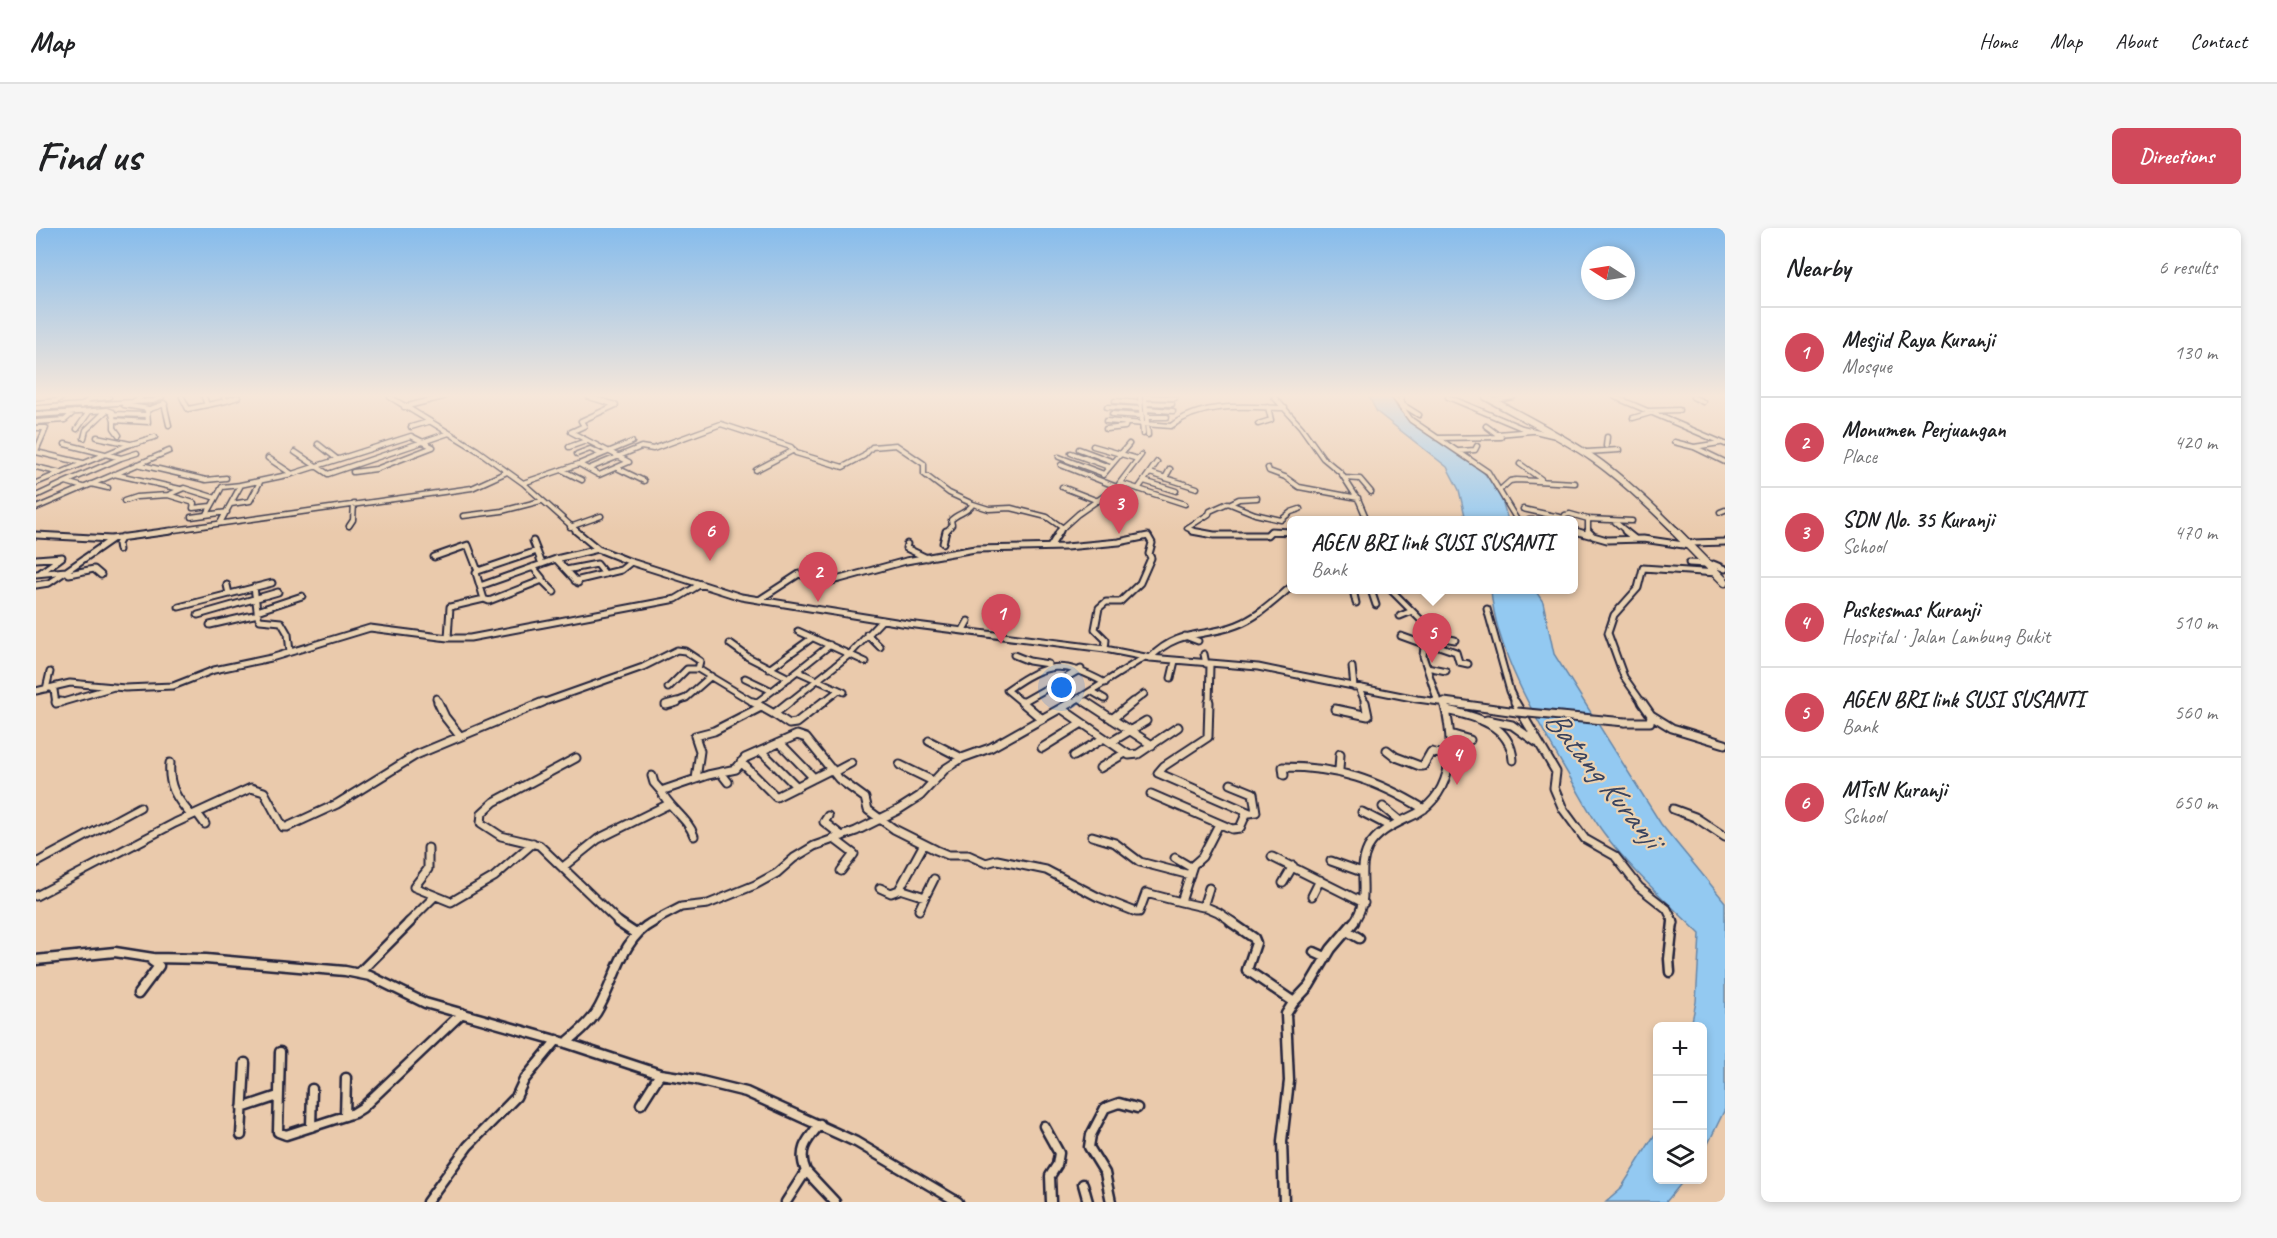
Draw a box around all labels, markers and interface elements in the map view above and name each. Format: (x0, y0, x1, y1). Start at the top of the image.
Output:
text: Map (30, 24, 73, 59)
text: Home (1979, 28, 2017, 54)
text: Map (2050, 28, 2082, 54)
text: About (2115, 28, 2157, 54)
text: Contact (2190, 28, 2247, 54)
button: Directions (2112, 128, 2241, 184)
text: Find us (36, 130, 141, 183)
north arrow (1581, 246, 1635, 300)
text: Nearby (1785, 251, 1850, 284)
text: 6 results (2158, 255, 2217, 280)
text: Mesjid Raya Kuranji (1842, 326, 1994, 354)
text: 1 (1800, 340, 1809, 365)
text: 130 m (2174, 340, 2217, 365)
text: Mosque (1842, 354, 1892, 379)
text: Monumen Perjuangan (1842, 416, 2006, 444)
text: 2 (1800, 430, 1809, 455)
text: 420 m (2174, 430, 2217, 455)
text: Place (1842, 444, 1877, 469)
pin: 3 (1100, 484, 1138, 534)
text: SDN No. 35 Kuranji (1842, 506, 1994, 534)
pin: 6 (690, 512, 730, 561)
popup (1287, 516, 1578, 594)
text: 3 (1800, 520, 1809, 545)
text: 470 m (2174, 520, 2217, 545)
text: AGEN BRI link SUSI SUSANTI (1311, 529, 1554, 557)
text: School (1842, 534, 1885, 559)
pin: 2 (798, 552, 838, 602)
text: Bank (1311, 557, 1347, 582)
pin: 1 (982, 594, 1020, 644)
text: Puskesmas Kuranji (1842, 596, 1980, 624)
text: 4 (1800, 610, 1809, 635)
text: 510 m (2174, 610, 2217, 635)
pin: 5 (1412, 614, 1452, 663)
text: Hospital · Jalan Lambung Bukit (1842, 624, 2050, 649)
your location (1047, 673, 1076, 702)
text: AGEN BRI link SUSI SUSANTI (1842, 686, 2085, 714)
text: 5 (1800, 700, 1809, 725)
text: 560 m (2174, 700, 2217, 725)
water label: Batang Kuranji (1536, 701, 1677, 862)
text: Bank (1842, 714, 1877, 739)
pin: 4 (1438, 736, 1476, 785)
text: MTsN Kuranji (1842, 776, 1947, 804)
text: 6 (1800, 790, 1809, 815)
text: 650 m (2174, 790, 2217, 815)
text: School (1842, 804, 1885, 829)
map controls (1653, 1022, 1707, 1184)
button: + (1653, 1022, 1707, 1076)
button: − (1653, 1076, 1707, 1130)
button: layers (1653, 1130, 1707, 1184)

